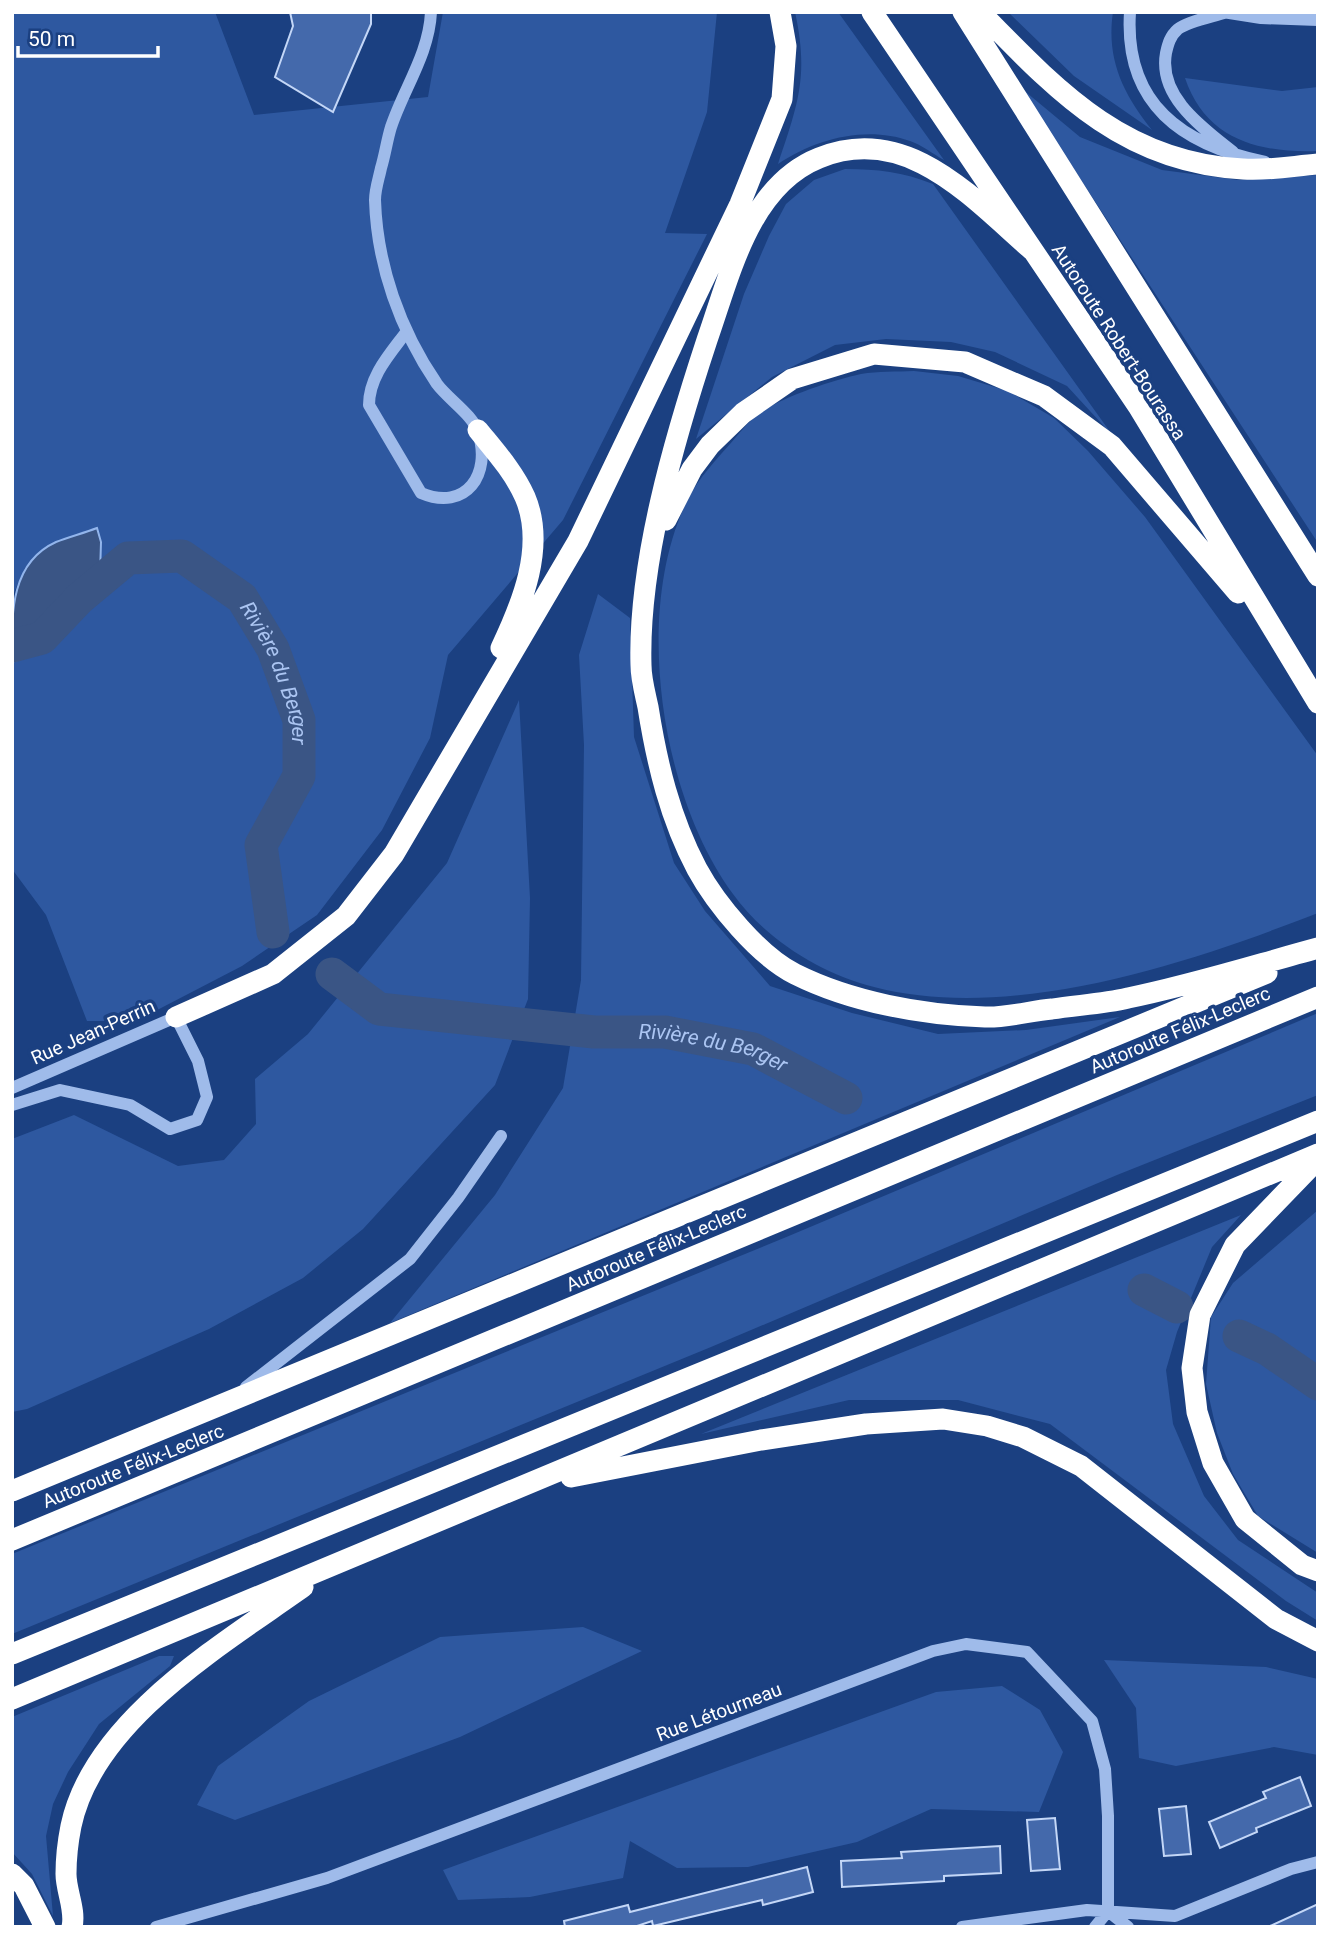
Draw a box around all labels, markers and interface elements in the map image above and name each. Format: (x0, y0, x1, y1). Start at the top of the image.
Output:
scale bar (18, 14, 158, 58)
text: 50 m (28, 27, 75, 51)
street label: Autoroute Robert-Bourassa (1047, 240, 1191, 444)
water label: Rivière du Berger (235, 597, 311, 745)
street label: Autoroute Félix-Leclerc (1086, 982, 1274, 1078)
street label: Rue Jean-Perrin (27, 994, 159, 1070)
water label: Rivière du Berger (639, 1020, 792, 1077)
street label: Autoroute Félix-Leclerc (562, 1200, 750, 1296)
street label: Autoroute Félix-Leclerc (39, 1419, 227, 1513)
street label: Rue Létourneau (653, 1678, 785, 1746)

